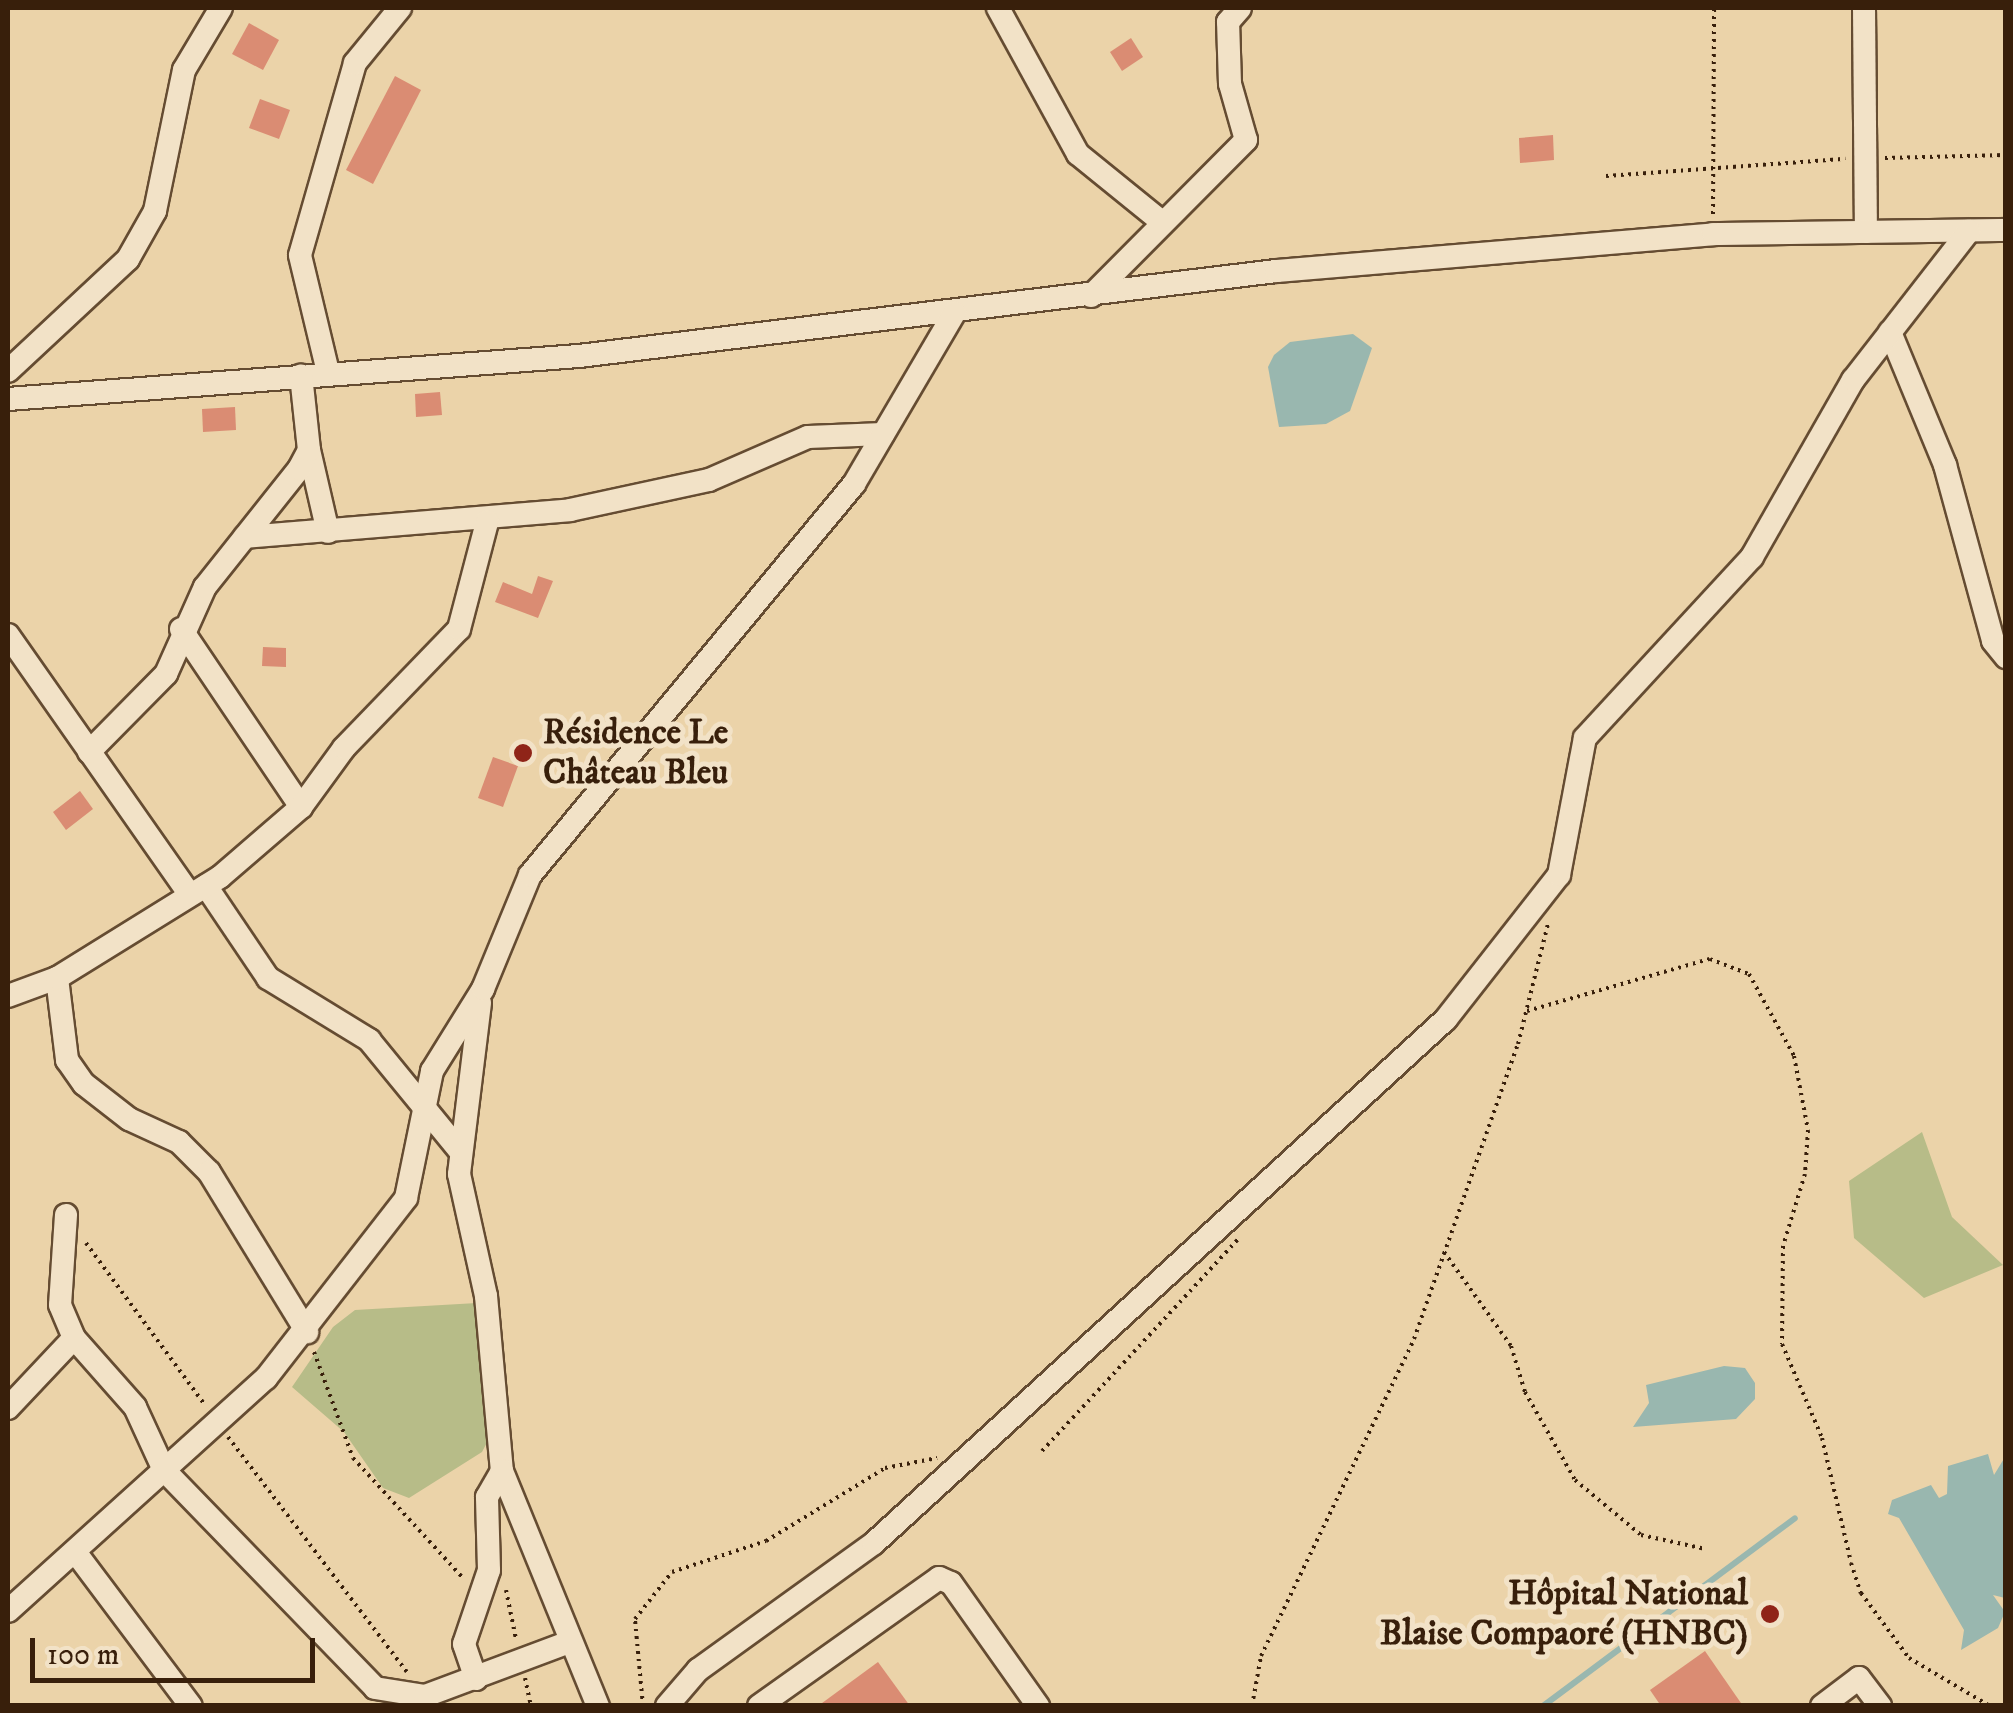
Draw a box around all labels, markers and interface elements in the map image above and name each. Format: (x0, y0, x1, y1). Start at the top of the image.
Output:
place label: Résidence Le Château Bleu (543, 712, 728, 794)
marker: Résidence Le Château Bleu (512, 742, 534, 764)
place label: Hôpital National Blaise Compaoré (HNBC) (1380, 1573, 1748, 1655)
marker: Hôpital National Blaise Compaoré (HNBC) (1757, 1601, 1783, 1627)
scale bar (35, 1618, 320, 1680)
text: 100 m (47, 1637, 119, 1674)

